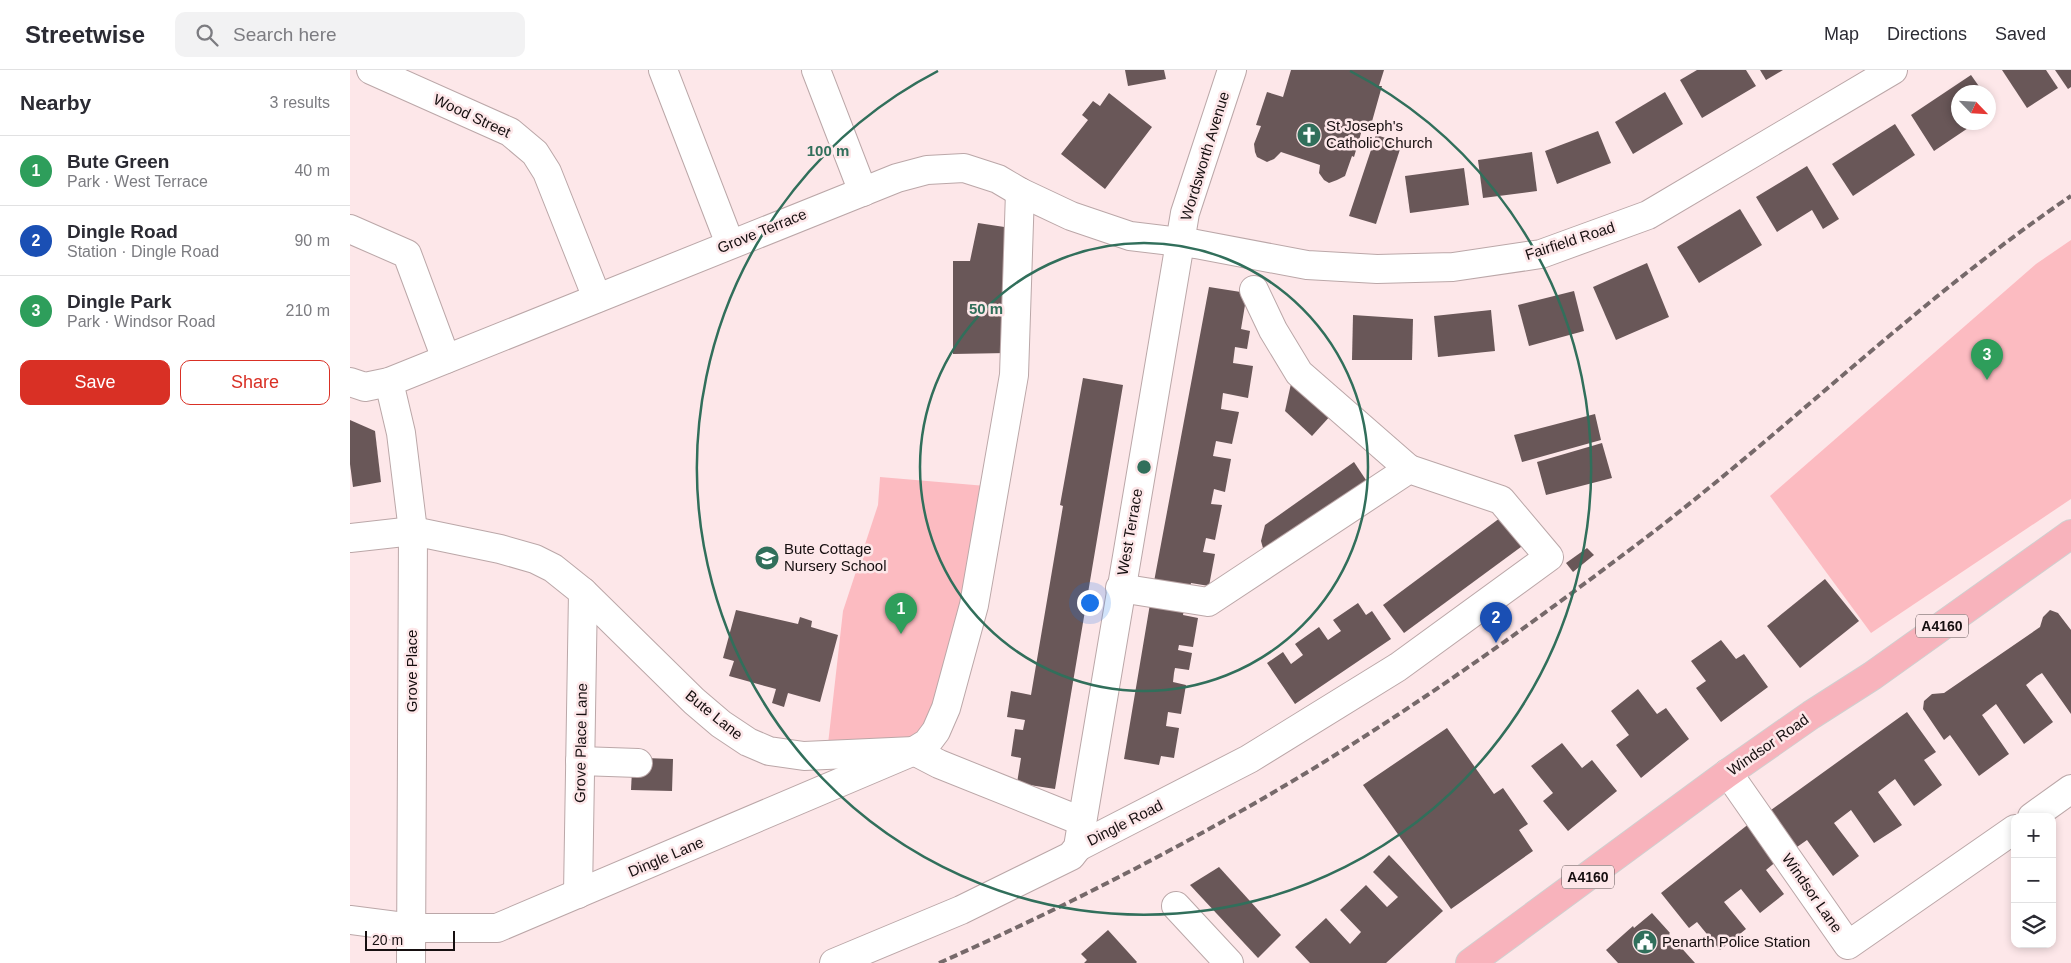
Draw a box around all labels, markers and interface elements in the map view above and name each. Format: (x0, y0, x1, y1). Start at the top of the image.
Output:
search box (175, 12, 525, 57)
text: Streetwise (25, 21, 145, 48)
icon: search (193, 21, 221, 49)
text: Search here (233, 24, 337, 45)
text: Map (1824, 24, 1859, 44)
text: Directions (1887, 24, 1967, 44)
text: Saved (1995, 24, 2046, 44)
north arrow (1951, 85, 1996, 130)
street label: Wordsworth Avenue (1177, 89, 1232, 222)
street label: Wood Street (431, 90, 514, 141)
text: Nearby (20, 91, 91, 114)
text: 3 results (270, 94, 330, 111)
place label: St Joseph's Catholic Church (1326, 117, 1433, 151)
church icon: St Joseph's Catholic Church (1296, 122, 1322, 148)
text: 100 m (807, 142, 849, 159)
text: Bute Green (67, 151, 169, 172)
text: 1 (32, 162, 40, 179)
text: 40 m (294, 162, 330, 179)
text: Park · West Terrace (67, 173, 208, 190)
street label: Grove Terrace (715, 205, 809, 256)
street label: Fairfield Road (1523, 218, 1617, 263)
text: Dingle Road (67, 221, 178, 242)
text: 2 (32, 232, 40, 249)
text: 90 m (294, 232, 330, 249)
text: Station · Dingle Road (67, 243, 219, 260)
text: Dingle Park (67, 291, 172, 312)
text: 50 m (969, 300, 1003, 317)
text: 3 (32, 302, 40, 319)
text: 210 m (286, 302, 330, 319)
text: Park · Windsor Road (67, 313, 216, 330)
pin: 3 (1971, 339, 2003, 380)
button: Save (20, 360, 170, 405)
button: Share (180, 360, 330, 405)
centre of rings (1135, 458, 1153, 476)
street label: West Terrace (1114, 487, 1146, 577)
place label: Bute Cottage Nursery School (784, 540, 887, 574)
school or university icon: Bute Cottage Nursery School (754, 545, 780, 571)
your location (1077, 590, 1103, 616)
pin: 1 (885, 593, 917, 634)
pin: 2 (1480, 602, 1512, 643)
road number: A4160 (1916, 614, 1968, 638)
street label: Grove Place (403, 630, 420, 712)
street label: Grove Place Lane (571, 683, 590, 803)
street label: Bute Lane (682, 686, 746, 743)
street label: Windsor Road (1724, 710, 1812, 779)
street label: Dingle Road (1084, 796, 1165, 849)
map controls (2011, 813, 2056, 948)
button: + (2011, 813, 2056, 858)
street label: Dingle Lane (626, 833, 706, 880)
street label: Windsor Lane (1779, 850, 1846, 935)
button: − (2011, 858, 2056, 903)
road number: A4160 (1562, 866, 1614, 889)
button: layers (2011, 903, 2056, 948)
scale bar (365, 928, 455, 951)
public building icon: Penarth Police Station (1632, 929, 1658, 955)
text: 20 m (372, 932, 403, 948)
place label: Penarth Police Station (1662, 933, 1810, 950)

